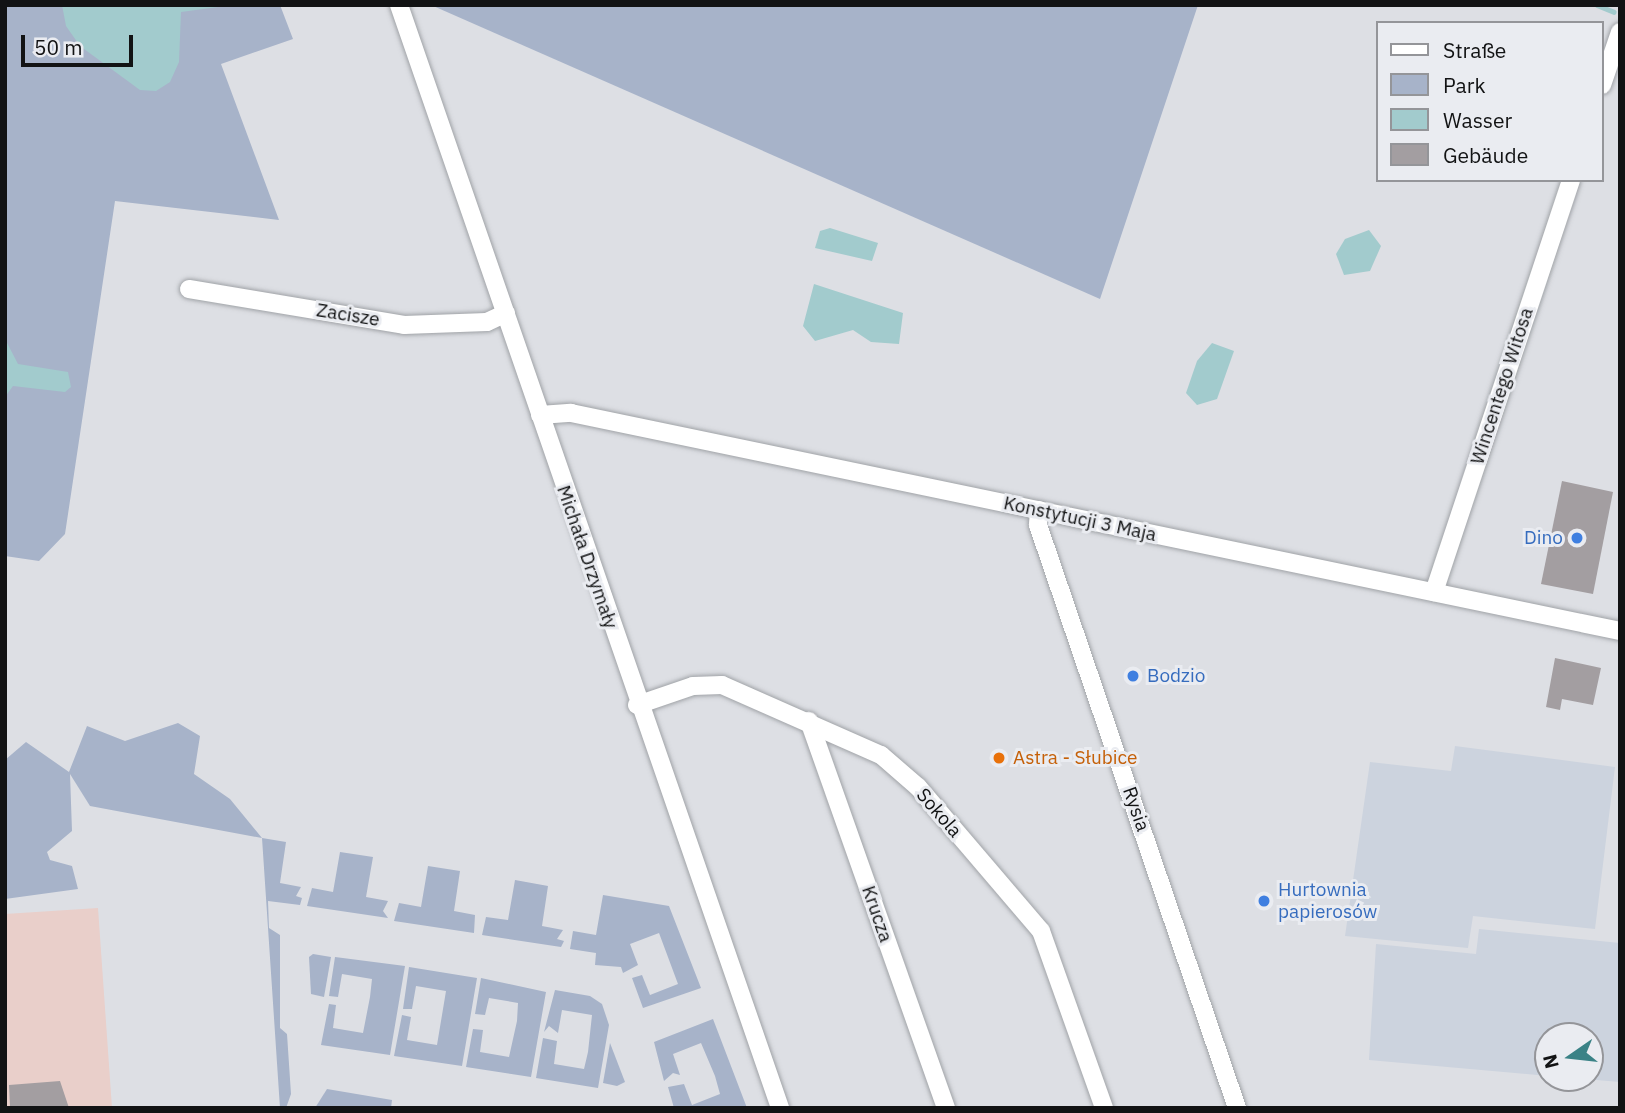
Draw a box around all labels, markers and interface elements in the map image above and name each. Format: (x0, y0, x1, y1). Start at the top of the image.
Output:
scale bar (24, 21, 136, 65)
legend (1376, 21, 1604, 182)
text: 50 m (34, 33, 83, 61)
text: Straße (1443, 36, 1506, 64)
text: Park (1443, 71, 1486, 99)
text: Wasser (1443, 106, 1512, 134)
text: Gebäude (1443, 141, 1528, 169)
street label: Zacisze (315, 299, 381, 331)
street label: Wincentego Witosa (1466, 305, 1538, 467)
street label: Michała Drzymały (552, 482, 622, 632)
street label: Konstytucji 3 Maja (1002, 492, 1158, 546)
place label: Dino (1524, 527, 1563, 549)
marker: Dino (1569, 530, 1585, 546)
place label: Bodzio (1147, 665, 1205, 687)
marker: Bodzio (1125, 668, 1141, 684)
place label: Astra - Słubice (1013, 747, 1137, 769)
marker: Astra - Słubice (991, 750, 1007, 766)
street label: Sokola (912, 784, 966, 842)
street label: Rysia (1118, 784, 1154, 834)
place label: Hurtownia papierosów (1278, 879, 1377, 923)
street label: Krucza (857, 883, 897, 945)
marker: Hurtownia papierosów (1256, 893, 1272, 909)
north arrow (1534, 1022, 1604, 1092)
text: N (1537, 1052, 1564, 1071)

